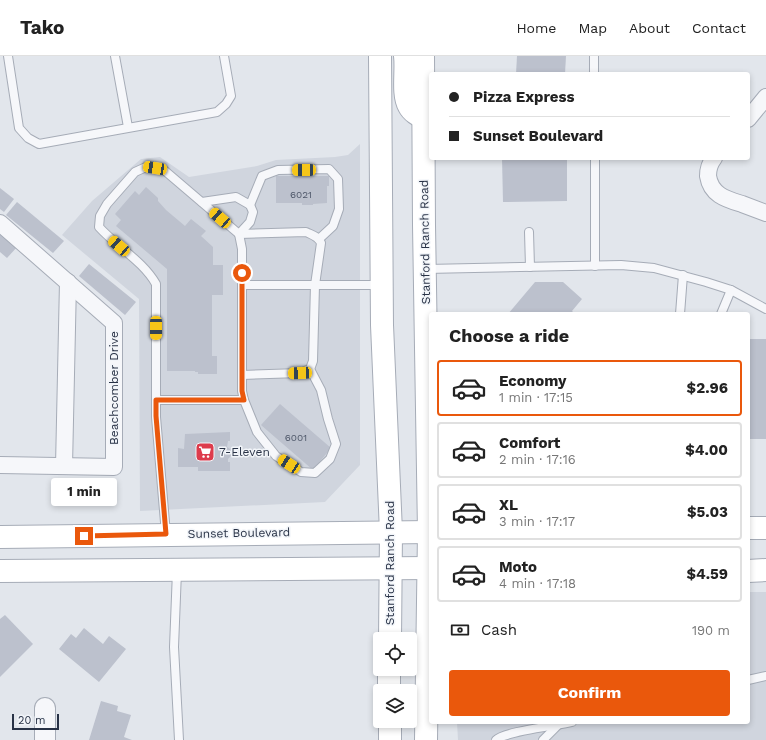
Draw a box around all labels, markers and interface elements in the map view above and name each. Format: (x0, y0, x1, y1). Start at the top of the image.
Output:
text: Tako (20, 16, 64, 39)
text: Home (516, 20, 556, 36)
text: Map (578, 20, 607, 36)
text: About (629, 20, 670, 36)
text: Contact (692, 20, 746, 36)
text: Pizza Express (473, 88, 574, 106)
text: Sunset Boulevard (473, 127, 603, 145)
car (142, 160, 168, 176)
car (292, 164, 316, 176)
street label: Stanford Ranch Road (417, 180, 433, 304)
house number: 6021 (290, 189, 312, 200)
car (207, 206, 233, 230)
car (106, 234, 132, 258)
route start (233, 264, 251, 282)
car (150, 316, 162, 340)
text: Choose a ride (449, 325, 569, 346)
street label: Beachcomber Drive (107, 331, 121, 445)
car (288, 367, 312, 379)
icon: car (451, 370, 487, 406)
text: Economy (499, 372, 566, 390)
text: $2.96 (687, 379, 728, 397)
text: 1 min · 17:15 (499, 390, 573, 405)
house number: 6001 (285, 432, 307, 443)
icon: car (451, 432, 487, 468)
text: Comfort (499, 434, 560, 452)
supermarket icon: 7-Eleven (194, 441, 216, 463)
text: $4.00 (685, 441, 728, 459)
place label: 7-Eleven (219, 445, 270, 459)
car (276, 452, 302, 476)
text: 2 min · 17:16 (499, 452, 576, 467)
callout: 1 min (51, 478, 117, 506)
text: 1 min (67, 484, 101, 499)
icon: car (451, 494, 487, 530)
text: XL (499, 496, 518, 514)
street label: Stanford Ranch Road (383, 501, 397, 625)
text: $5.03 (687, 503, 728, 521)
text: 3 min · 17:17 (499, 514, 575, 529)
street label: Sunset Boulevard (188, 525, 290, 541)
route end (75, 527, 93, 545)
icon: car (451, 556, 487, 592)
text: Moto (499, 558, 537, 576)
text: $4.59 (686, 565, 728, 583)
text: 4 min · 17:18 (499, 576, 576, 591)
icon: cash (449, 619, 471, 641)
text: Cash (481, 621, 517, 639)
text: 190 m (692, 623, 730, 638)
map controls (373, 632, 417, 728)
button: locate (373, 632, 417, 676)
button: Confirm (449, 670, 730, 716)
button: layers (373, 684, 417, 728)
scale bar (12, 712, 59, 731)
text: 20 m (18, 714, 46, 727)

